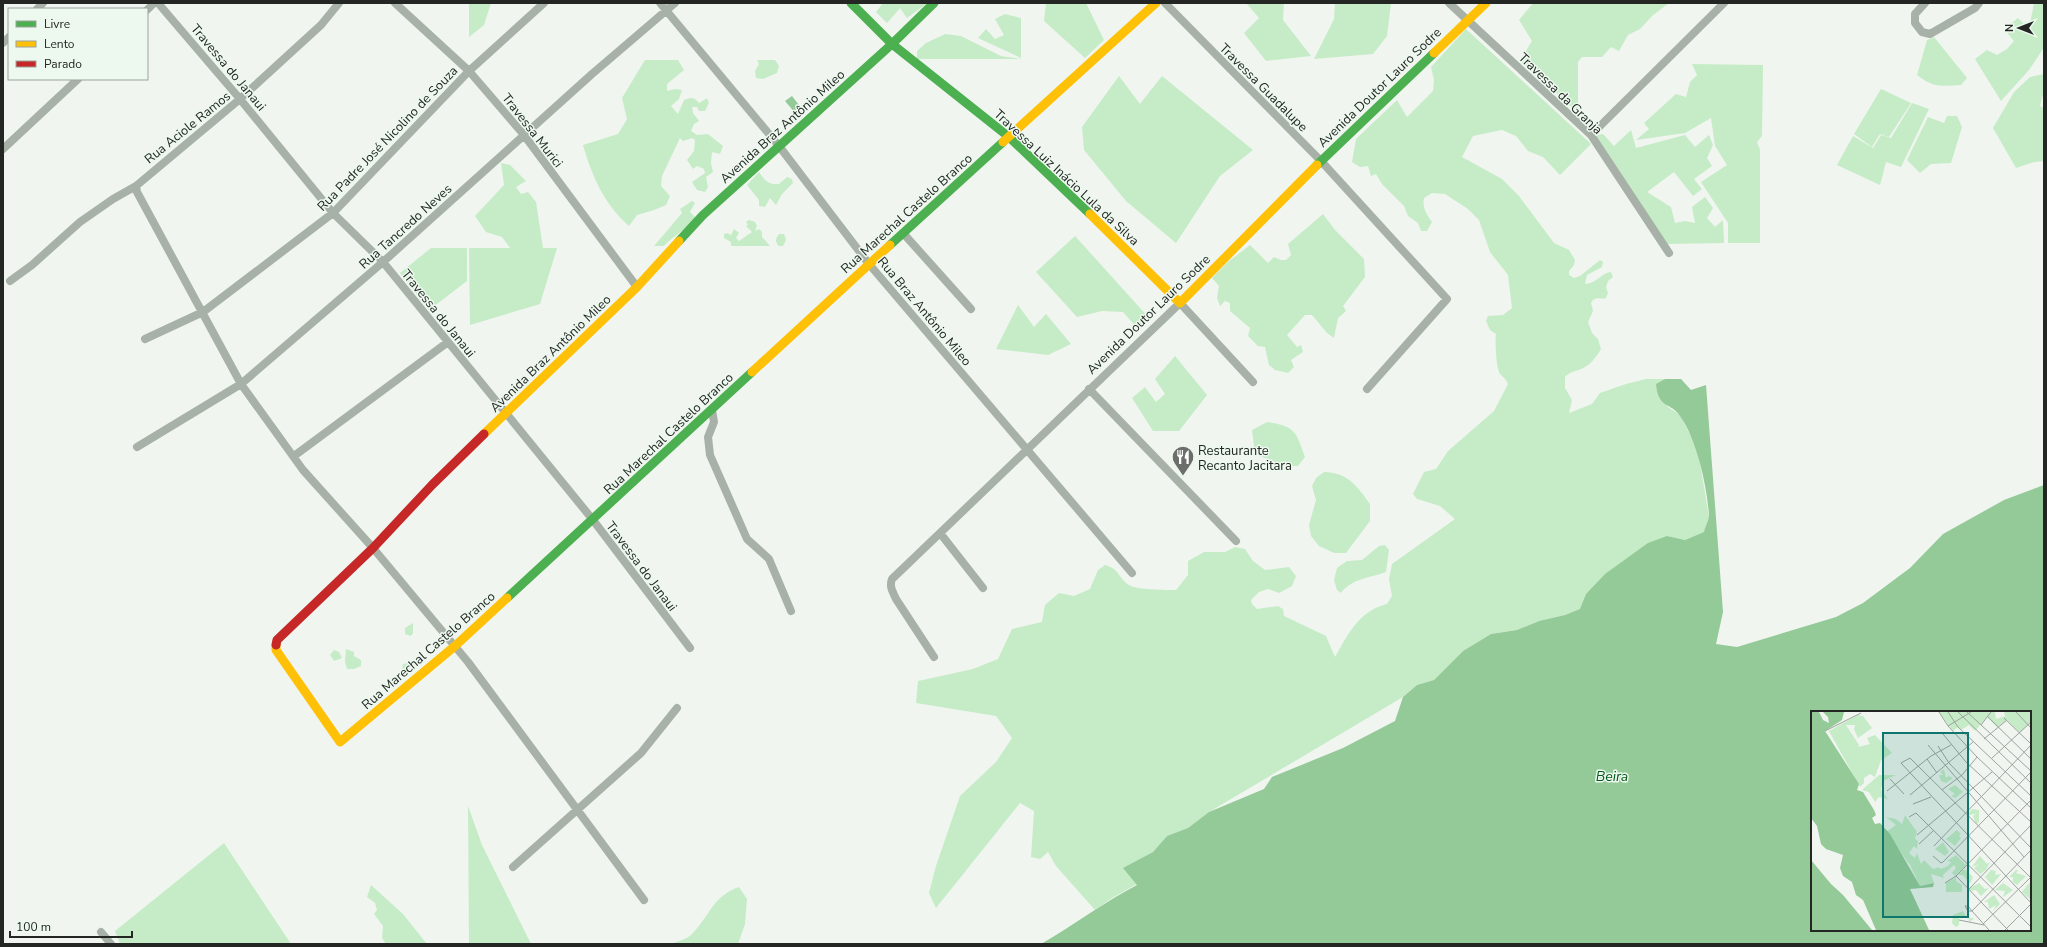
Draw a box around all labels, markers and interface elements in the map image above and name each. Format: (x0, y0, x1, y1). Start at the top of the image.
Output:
legend (8, 8, 148, 80)
north arrow (1999, 8, 2039, 48)
text: Livre (44, 16, 70, 32)
street label: Travessa do Janaui (187, 20, 270, 115)
street label: Avenida Doutor Lauro Sodre (1314, 24, 1445, 152)
text: N (2002, 24, 2017, 32)
text: Lento (44, 36, 75, 52)
street label: Travessa Guadalupe (1215, 40, 1312, 136)
street label: Travessa da Granja (1514, 49, 1606, 139)
text: Parado (44, 56, 82, 72)
street label: Rua Padre José Nicolino de Souza (313, 62, 462, 215)
street label: Avenida Braz Antônio Mileo (716, 66, 849, 188)
street label: Rua Aciole Ramos (141, 87, 235, 168)
street label: Travessa Murici (498, 90, 567, 171)
street label: Travessa Luiz Inácio Lula da Silva (990, 105, 1143, 250)
street label: Rua Marechal Castelo Branco (837, 150, 976, 278)
street label: Rua Tancredo Neves (355, 180, 456, 273)
street label: Avenida Doutor Lauro Sodre (1083, 251, 1214, 379)
street label: Rua Braz Antônio Mileo (873, 253, 975, 370)
street label: Travessa do Janaui (397, 266, 479, 361)
street label: Avenida Braz Antônio Mileo (486, 291, 615, 416)
street label: Rua Marechal Castelo Branco (600, 369, 737, 499)
place label: Restaurante Recanto Jacitara (1198, 442, 1292, 475)
restaurant icon: Restaurante Recanto Jacitara (1170, 444, 1196, 477)
street label: Travessa do Janaui (601, 518, 681, 615)
street label: Rua Marechal Castelo Branco (358, 588, 499, 714)
inset map (1811, 711, 2031, 931)
water label: Beira (1596, 767, 1628, 786)
scale bar (10, 913, 132, 939)
text: 100 m (16, 919, 51, 935)

